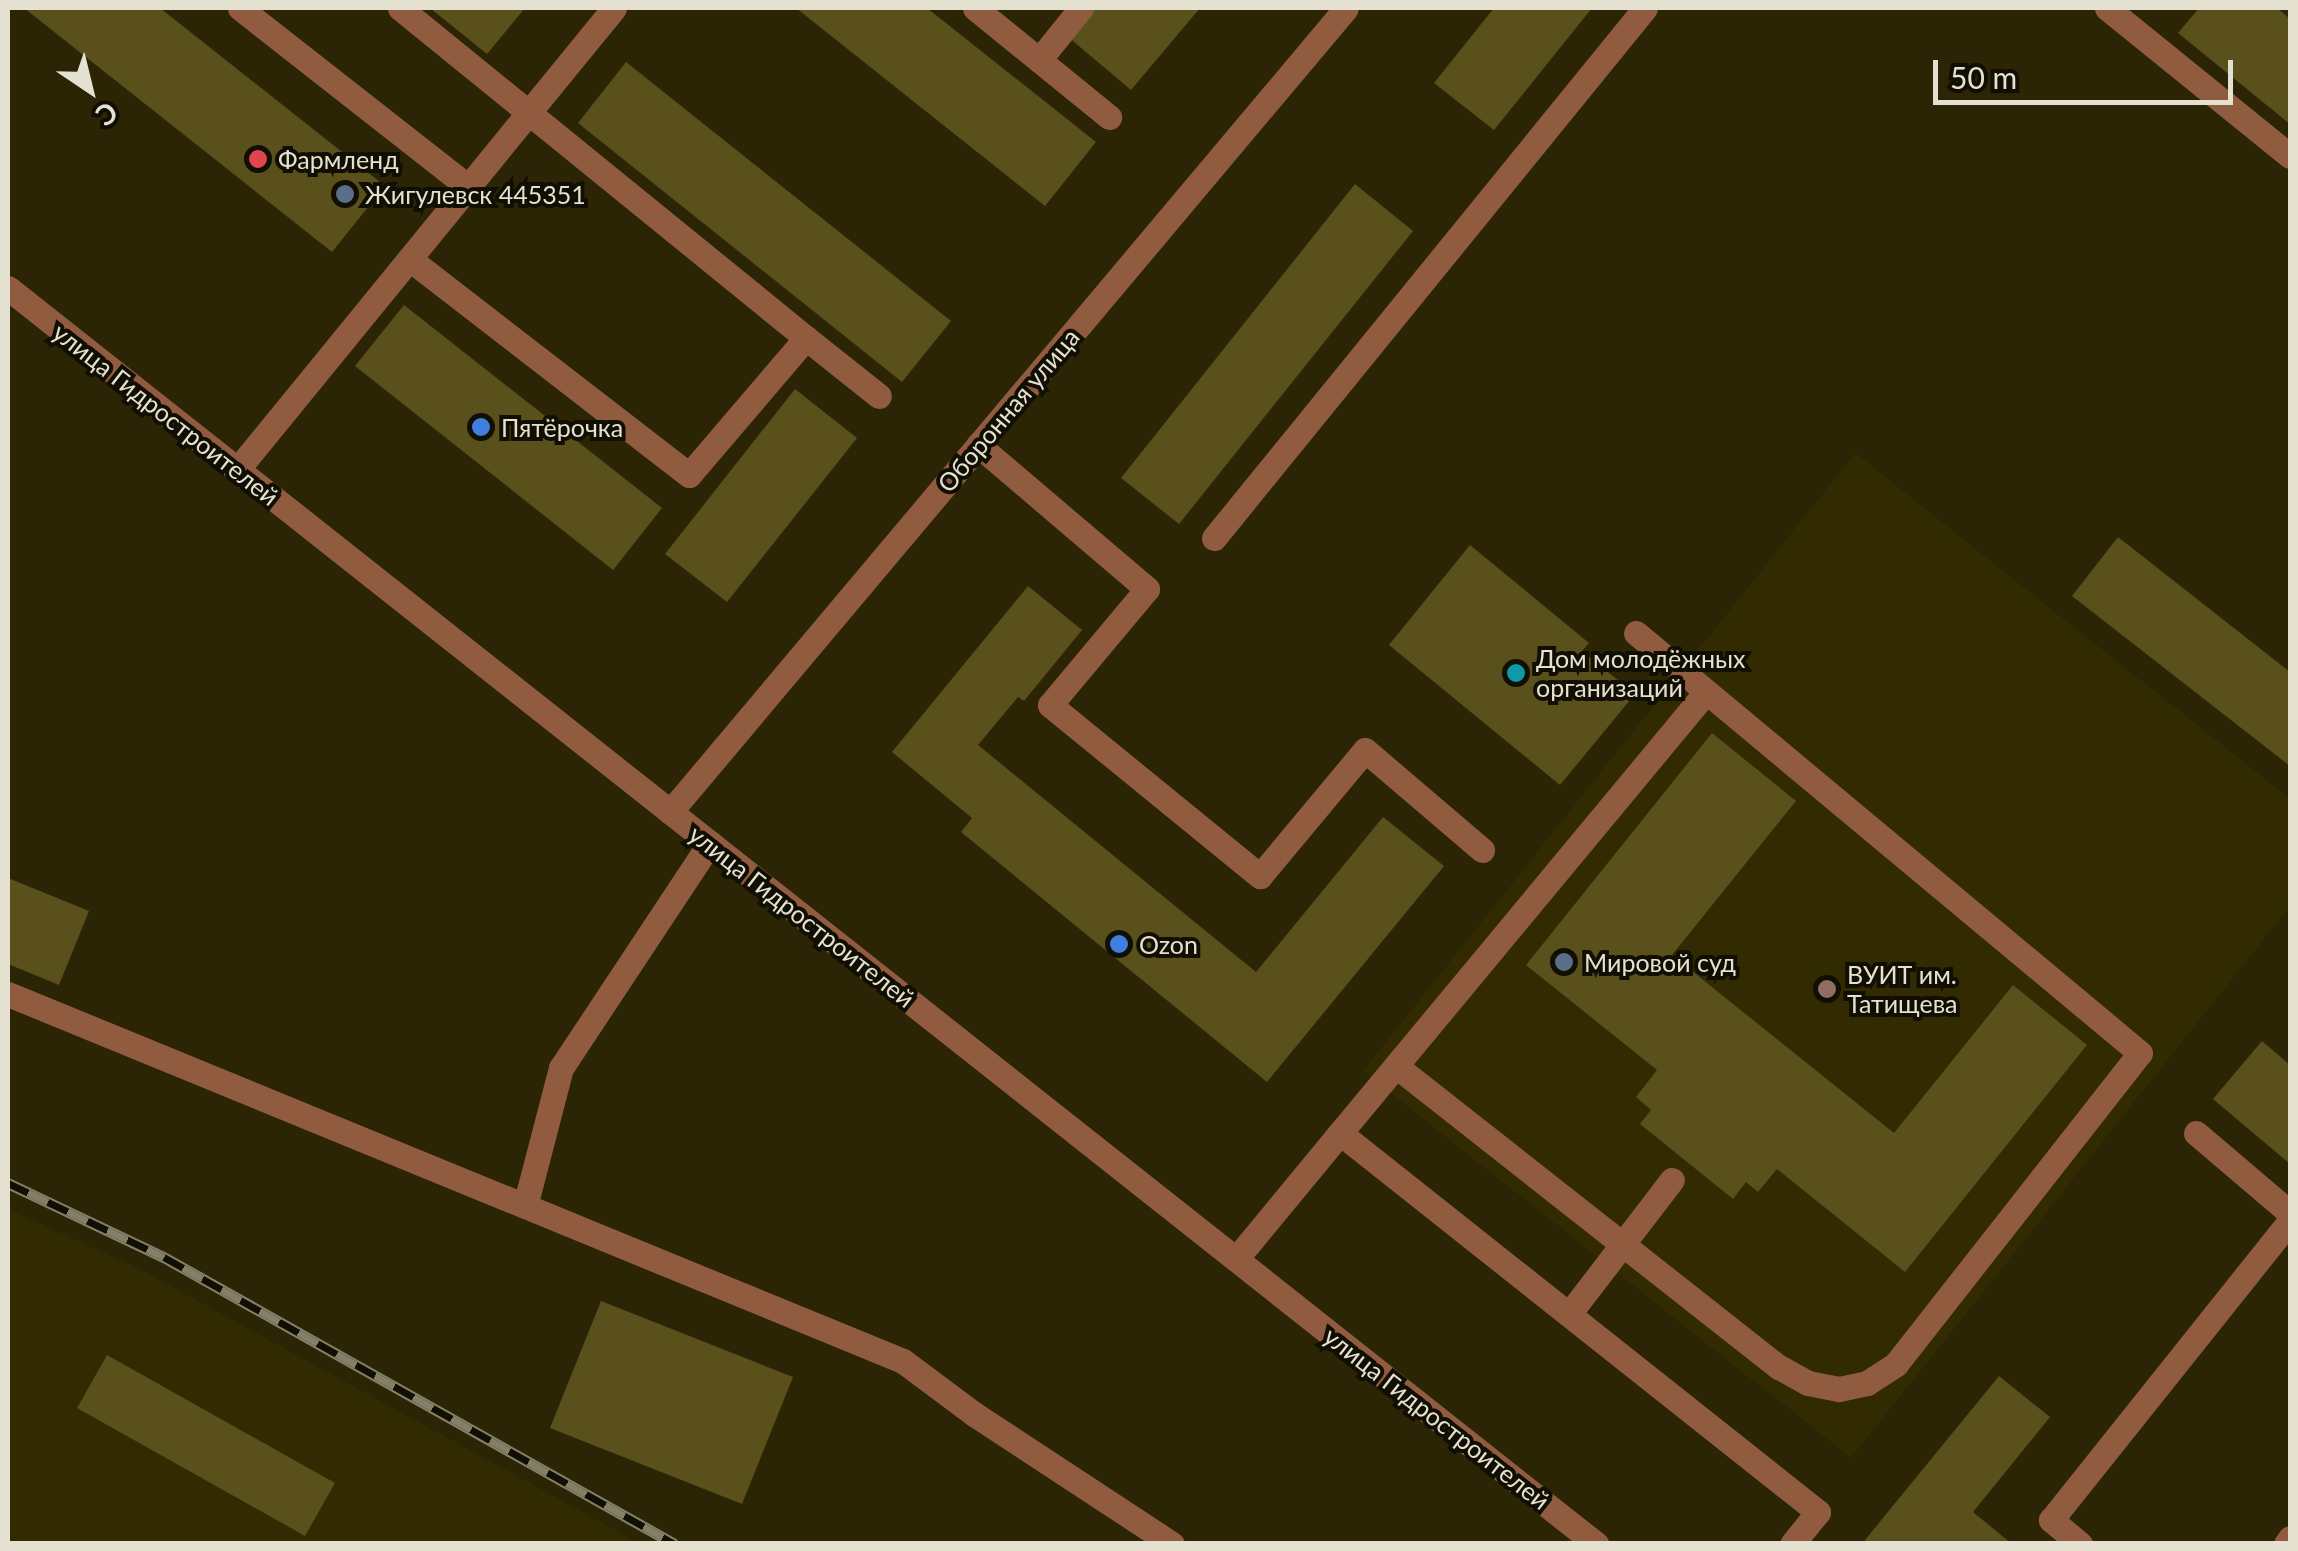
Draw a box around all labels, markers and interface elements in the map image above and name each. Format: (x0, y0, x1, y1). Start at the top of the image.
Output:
north arrow (40, 40, 140, 140)
scale bar (1938, 40, 2238, 102)
text: 50 m (1950, 59, 2017, 95)
text: С (90, 95, 125, 134)
place label: Фармленд (278, 144, 399, 174)
marker: Фармленд (247, 148, 269, 170)
place label: Жигулевск 445351 (365, 179, 586, 209)
marker: Жигулевск 445351 (334, 183, 356, 205)
street label: улица Гидростроителей (47, 317, 285, 511)
street label: Оборонная улица (931, 322, 1085, 498)
place label: Пятёрочка (501, 412, 623, 442)
marker: Пятёрочка (470, 416, 492, 438)
place label: Дом молодёжных организаций (1536, 644, 1745, 703)
marker: Дом молодёжных организаций (1505, 662, 1527, 684)
street label: улица Гидростроителей (683, 819, 921, 1013)
place label: Ozon (1139, 929, 1198, 959)
marker: Ozon (1108, 933, 1130, 955)
place label: Мировой суд (1584, 947, 1736, 977)
marker: Мировой суд (1553, 951, 1575, 973)
place label: ВУИТ им. Татищева (1847, 960, 1957, 1019)
marker: ВУИТ им. Татищева (1816, 978, 1838, 1000)
street label: улица Гидростроителей (1318, 1321, 1556, 1515)

